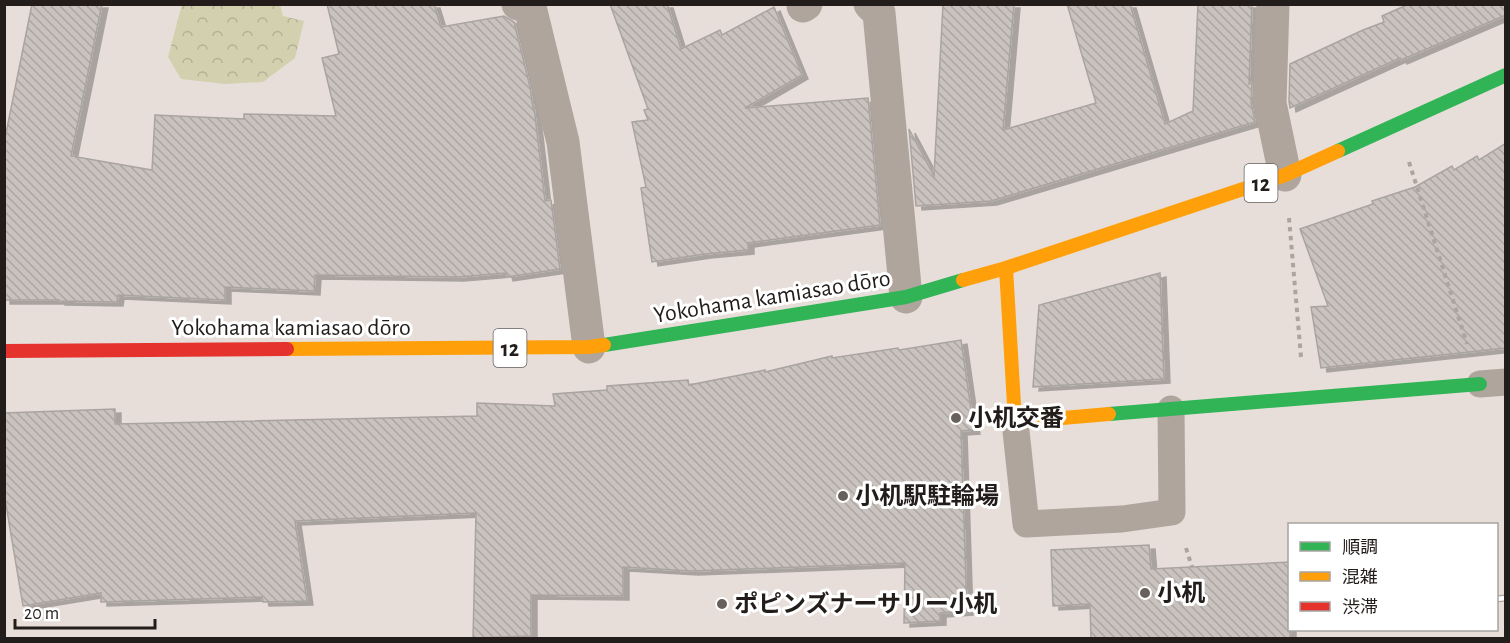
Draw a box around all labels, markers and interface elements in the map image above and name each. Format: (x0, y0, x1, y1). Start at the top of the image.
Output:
road number: 12 (1244, 164, 1278, 202)
street label: Yokohama kamiasao dōro (652, 266, 892, 328)
street label: Yokohama kamiasao dōro (171, 316, 411, 340)
road number: 12 (494, 329, 526, 367)
place label: 小机交番 (968, 405, 1064, 431)
marker: 小机交番 (949, 411, 963, 425)
place label: 小机駅駐輪場 (855, 483, 999, 509)
marker: 小机駅駐輪場 (836, 489, 850, 503)
legend (1288, 523, 1498, 631)
text: 順調 (1342, 539, 1378, 557)
text: 混雑 (1342, 567, 1378, 587)
place label: 小机 (1157, 580, 1205, 606)
marker: 小机 (1138, 586, 1152, 600)
place label: ポピンズナーサリー小机 (734, 591, 997, 617)
scale bar (15, 592, 154, 630)
marker: ポピンズナーサリー小机 (715, 597, 729, 611)
text: 渋滞 (1342, 598, 1378, 617)
text: 20 m (24, 605, 59, 623)

